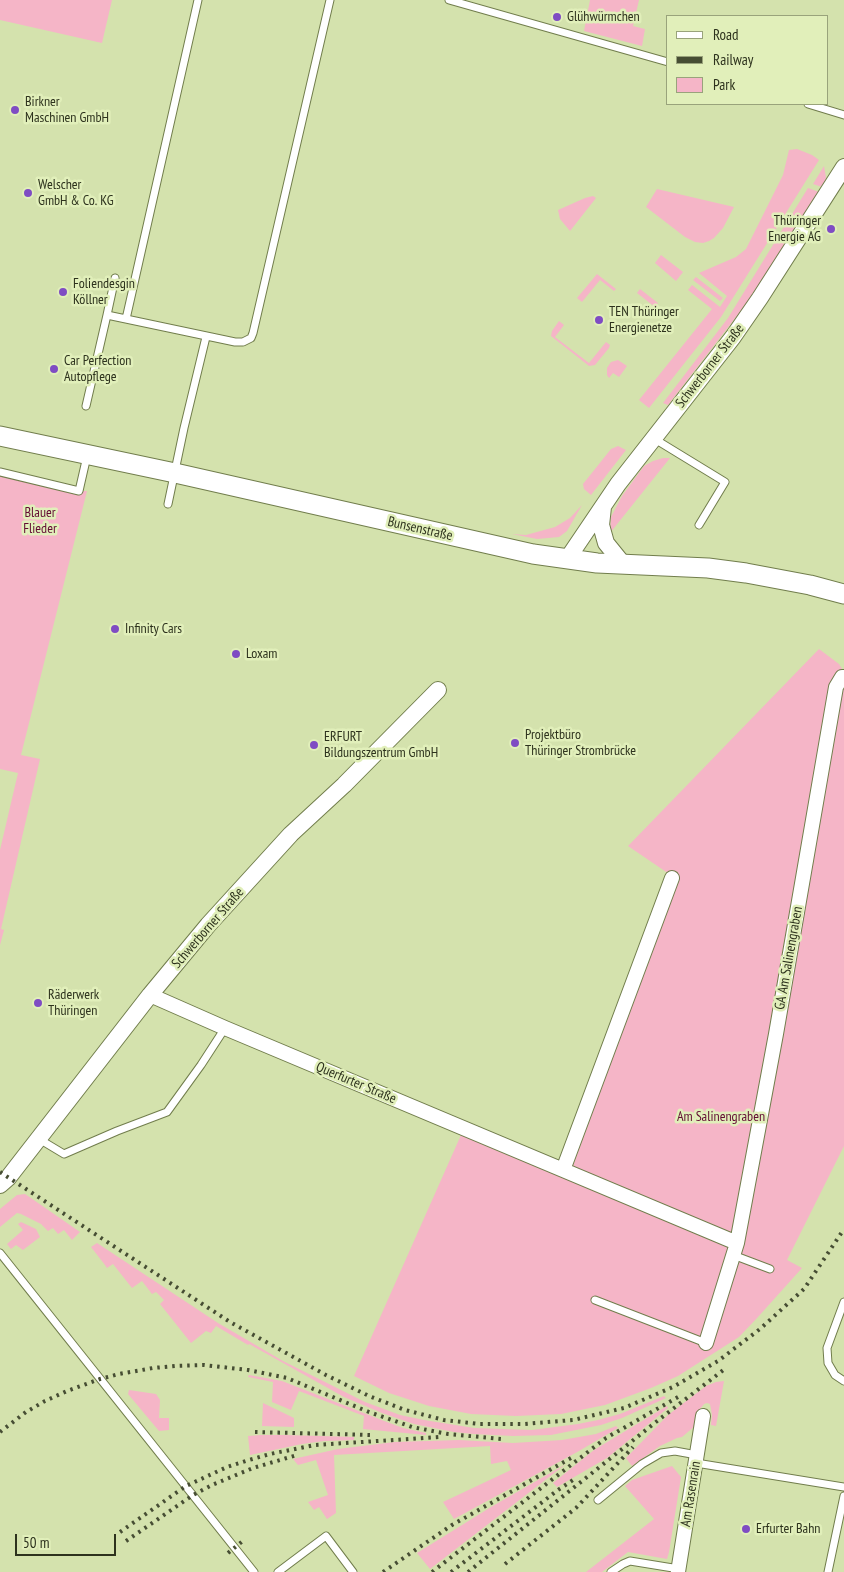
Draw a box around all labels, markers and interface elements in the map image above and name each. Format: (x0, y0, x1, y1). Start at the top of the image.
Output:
place label: Glühwürmchen (567, 9, 640, 25)
marker: Glühwürmchen (551, 11, 563, 23)
legend (666, 15, 829, 105)
text: Road (713, 25, 739, 44)
text: Railway (713, 50, 753, 69)
text: Park (713, 75, 735, 94)
place label: Birkner Maschinen GmbH (25, 94, 109, 126)
marker: Birkner Maschinen GmbH (9, 104, 21, 116)
place label: Welscher GmbH & Co. KG (38, 177, 114, 210)
marker: Welscher GmbH & Co. KG (22, 187, 34, 199)
place label: Thüringer Energie AG (768, 213, 821, 246)
marker: Thüringer Energie AG (825, 223, 837, 235)
place label: Foliendesgin Köllner (73, 276, 135, 308)
marker: Foliendesgin Köllner (57, 286, 69, 298)
place label: TEN Thüringer Energienetze (609, 304, 679, 336)
marker: TEN Thüringer Energienetze (593, 314, 605, 326)
street label: Schwerborner Straße (672, 321, 748, 411)
place label: Car Perfection Autopflege (64, 353, 131, 386)
marker: Car Perfection Autopflege (48, 363, 60, 375)
park label: Blauer Flieder (23, 505, 57, 538)
street label: Bunsenstraße (386, 513, 454, 545)
place label: Infinity Cars (125, 621, 182, 637)
marker: Infinity Cars (109, 623, 121, 635)
place label: Loxam (246, 646, 277, 662)
marker: Loxam (230, 648, 242, 660)
place label: Projektbüro Thüringer Strombrücke (525, 727, 636, 760)
place label: ERFURT Bildungszentrum GmbH (324, 729, 438, 762)
marker: Projektbüro Thüringer Strombrücke (509, 737, 521, 749)
marker: ERFURT Bildungszentrum GmbH (308, 739, 320, 751)
street label: Schwerborner Straße (168, 884, 248, 972)
street label: GA Am Salinengraben (772, 905, 806, 1011)
place label: Räderwerk Thüringen (48, 987, 99, 1020)
marker: Räderwerk Thüringen (32, 997, 44, 1009)
street label: Querfurter Straße (313, 1059, 399, 1107)
park label: Am Salinengraben (677, 1109, 765, 1125)
street label: Am Rasenrain (678, 1460, 704, 1528)
place label: Erfurter Bahn (756, 1521, 821, 1537)
marker: Erfurter Bahn (740, 1523, 752, 1535)
scale bar (18, 1524, 119, 1556)
text: 50 m (23, 1533, 49, 1552)

